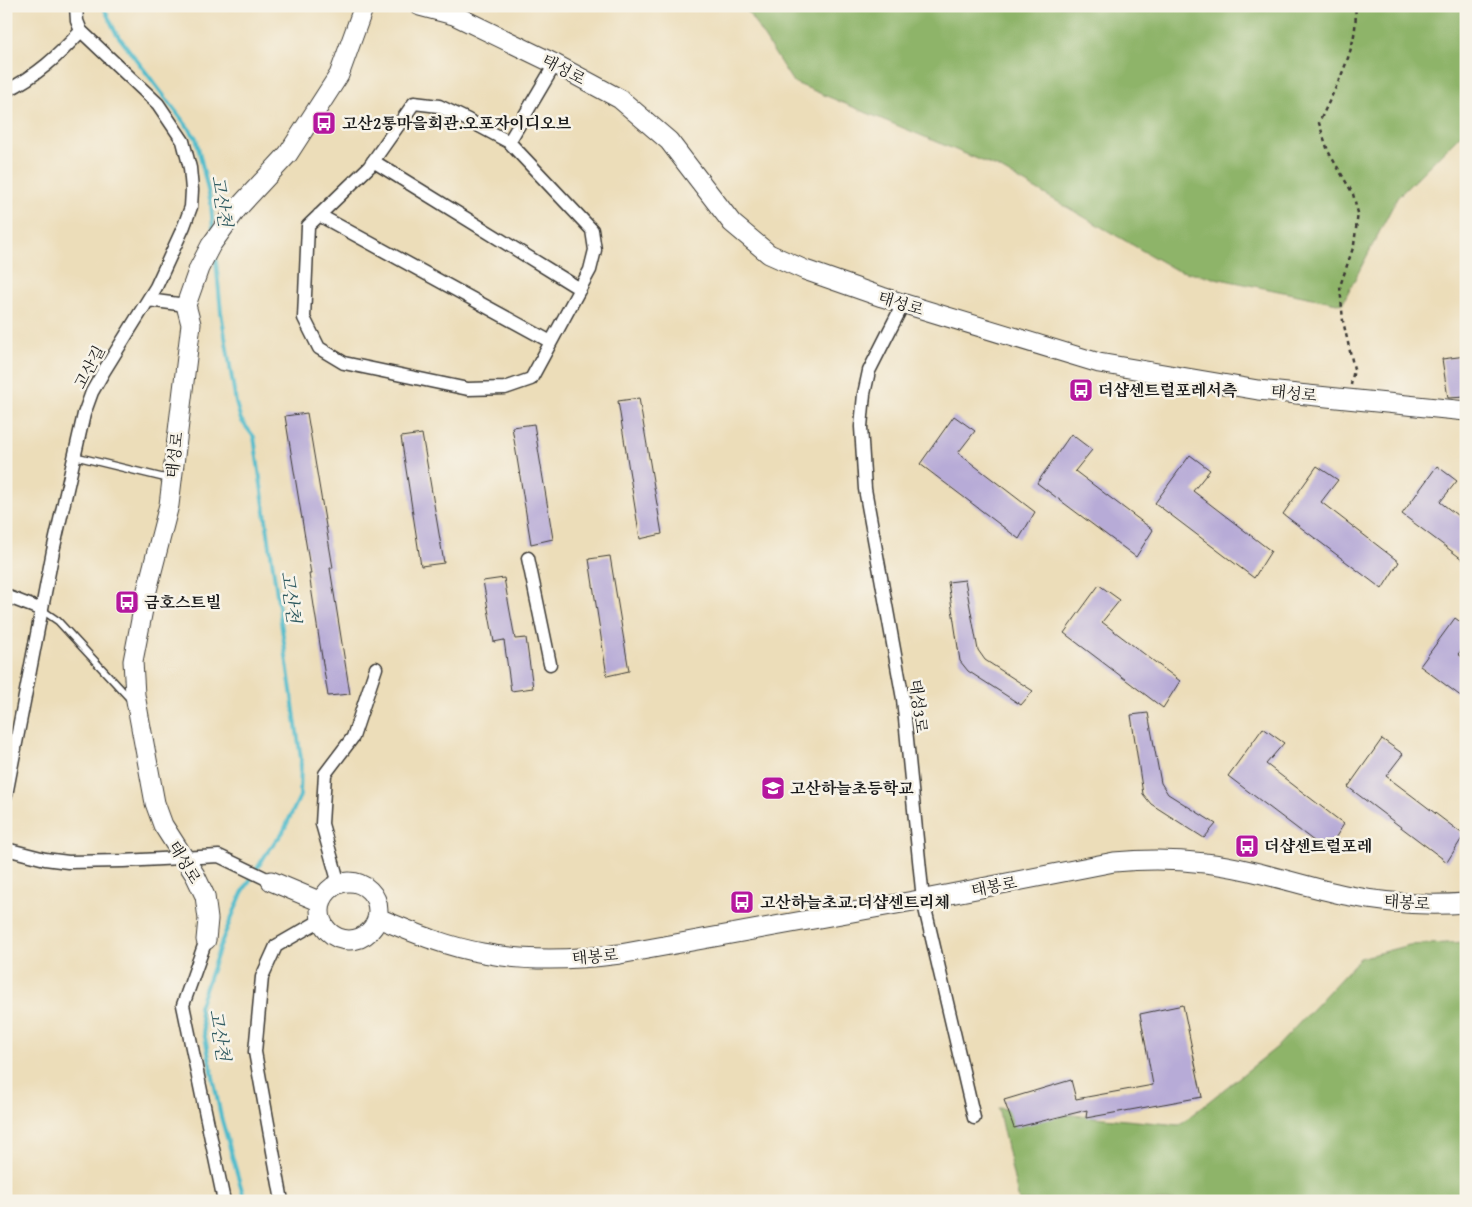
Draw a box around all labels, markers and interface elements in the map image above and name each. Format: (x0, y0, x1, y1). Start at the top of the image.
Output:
street label: 태성로 (538, 48, 591, 91)
bus stop icon: 고산2통마을회관.오포자이디오브 (311, 110, 337, 136)
place label: 고산2통마을회관.오포자이디오브 (342, 111, 572, 135)
water label: 고산천 (205, 173, 240, 230)
street label: 태성로 (875, 285, 927, 321)
street label: 고산길 (68, 341, 110, 393)
bus stop icon: 더샵센트럴포레서측 (1068, 377, 1094, 403)
place label: 더샵센트럴포레서측 (1098, 378, 1238, 402)
street label: 태성로 (1270, 379, 1319, 407)
street label: 태성로 (159, 430, 189, 479)
water label: 고산천 (274, 569, 308, 626)
bus stop icon: 금호스트빌 (114, 589, 140, 615)
place label: 금호스트빌 (144, 590, 221, 614)
street label: 태성3로 (904, 678, 934, 735)
school or university icon: 고산하늘초등학교 (760, 775, 786, 801)
place label: 고산하늘초등학교 (790, 776, 914, 800)
bus stop icon: 더샵센트럴포레 (1234, 833, 1260, 859)
place label: 더샵센트럴포레 (1264, 834, 1372, 858)
street label: 태성로 (163, 836, 208, 889)
street label: 태봉로 (969, 870, 1020, 902)
street label: 태봉로 (1383, 888, 1432, 916)
bus stop icon: 고산하늘초교.더샵센트리체 (729, 889, 755, 915)
place label: 고산하늘초교.더샵센트리체 (760, 890, 950, 914)
street label: 태봉로 (571, 942, 620, 970)
water label: 고산천 (203, 1007, 238, 1064)

